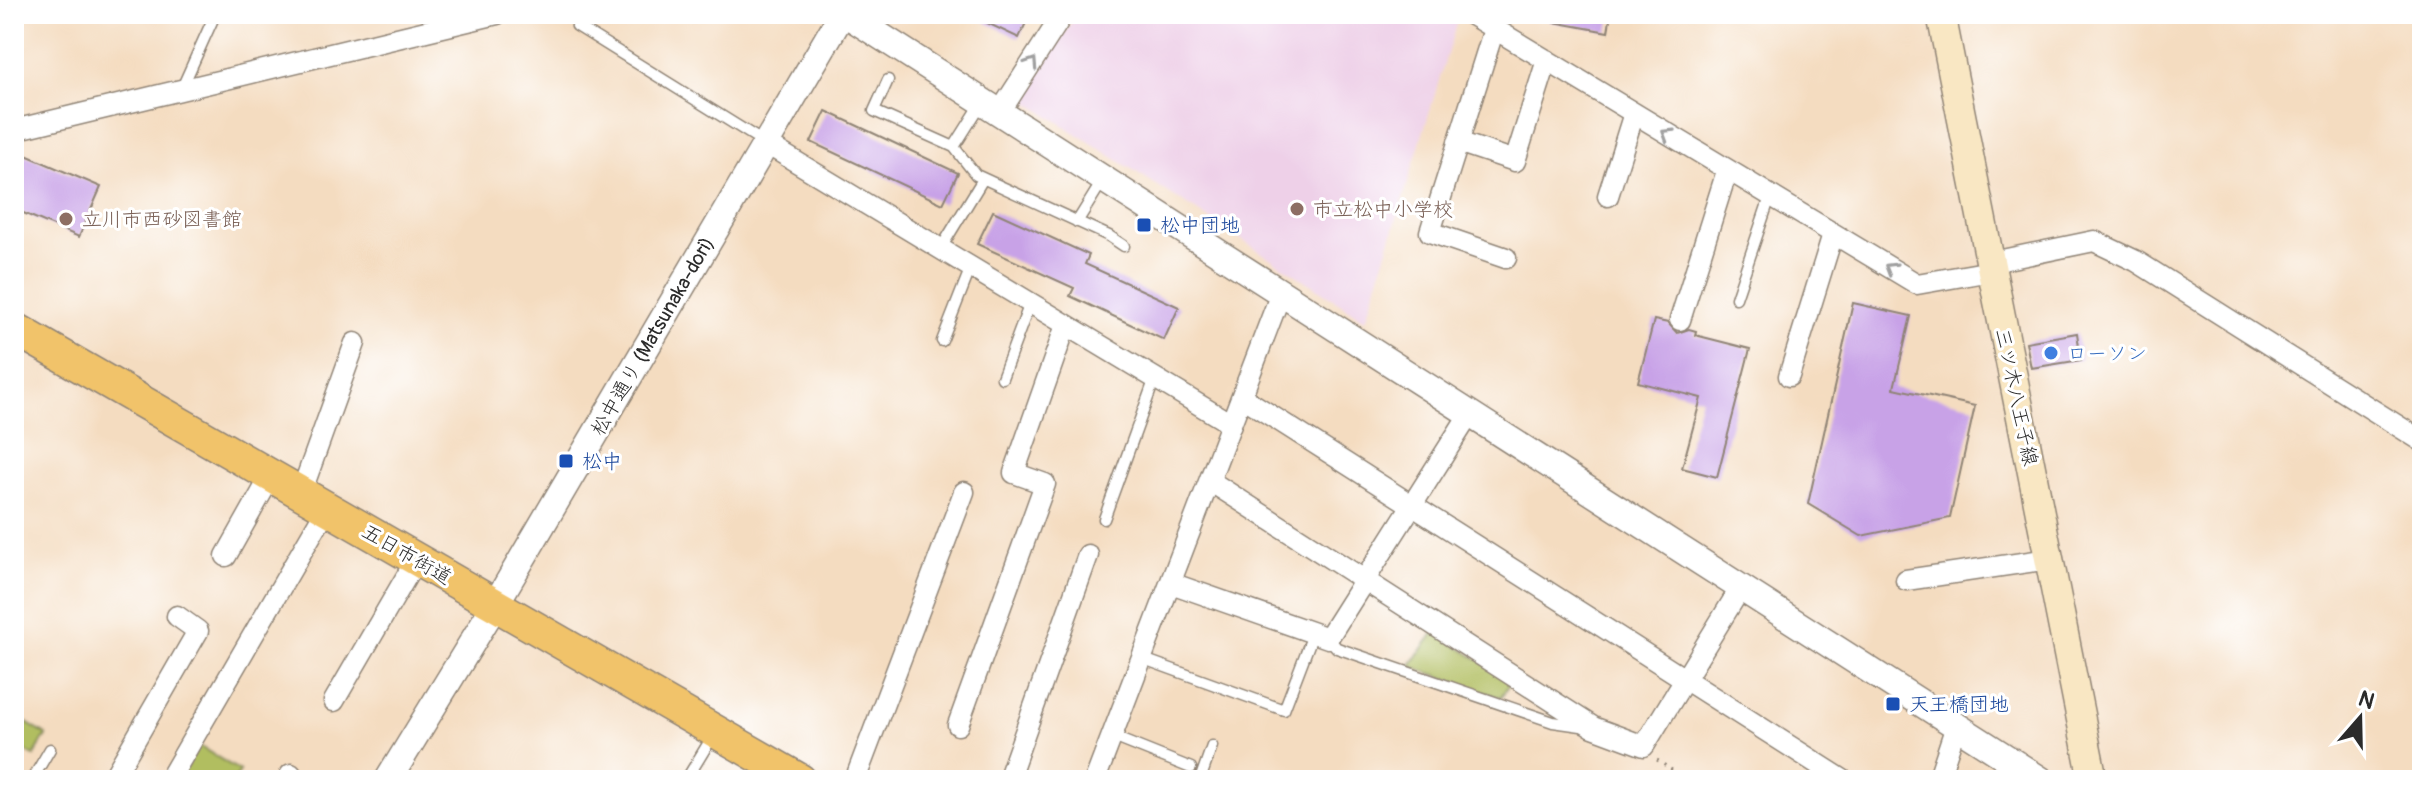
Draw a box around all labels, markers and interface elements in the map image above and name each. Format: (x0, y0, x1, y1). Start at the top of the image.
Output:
one-way arrow (1022, 57, 1037, 72)
one-way arrow (1662, 129, 1676, 144)
place label: 市立松中小学校 (1313, 197, 1453, 222)
marker: 市立松中小学校 (1288, 200, 1306, 218)
place label: 立川市西砂図書館 (82, 207, 242, 232)
marker: 立川市西砂図書館 (57, 210, 75, 228)
place label: 松中団地 (1160, 213, 1240, 238)
marker: 松中団地 (1135, 216, 1153, 234)
street label: 松中通り (Matsunaka-dori) (585, 233, 720, 440)
one-way arrow (1884, 262, 1899, 278)
street label: 三ツ木八王子線 (1990, 326, 2043, 468)
place label: ローソン (2067, 341, 2147, 366)
marker: ローソン (2042, 344, 2060, 362)
place label: 松中 (582, 449, 622, 474)
marker: 松中 (557, 452, 575, 470)
street label: 五日市街道 (357, 519, 456, 590)
north arrow (2320, 678, 2400, 758)
text: N (2355, 684, 2378, 716)
place label: 天王橋団地 (1909, 692, 2009, 717)
marker: 天王橋団地 (1884, 695, 1902, 713)

